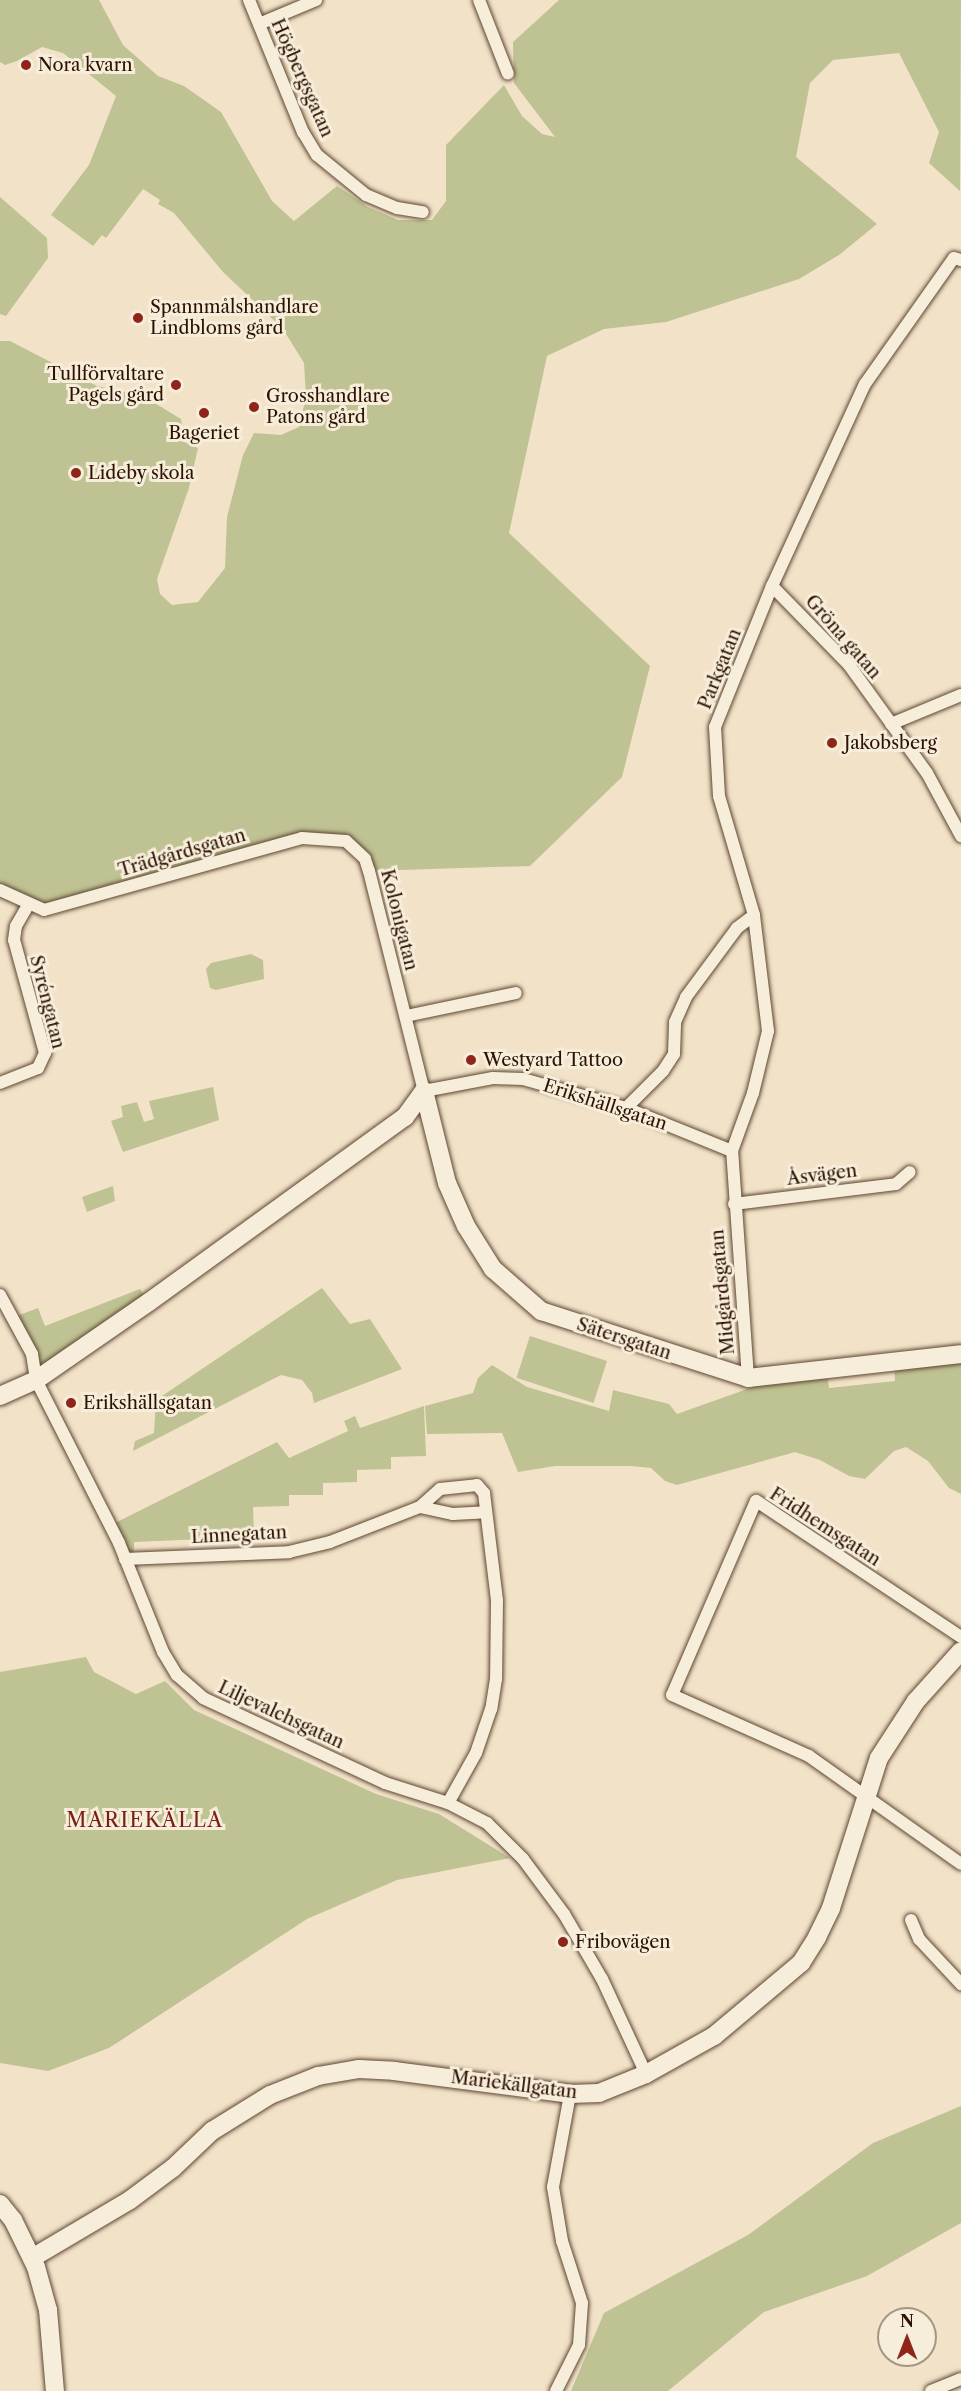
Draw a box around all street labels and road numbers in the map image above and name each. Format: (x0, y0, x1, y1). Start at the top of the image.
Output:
street label: Högbergsgatan (266, 15, 338, 141)
street label: Gröna gatan (801, 590, 885, 684)
street label: Parkgatan (694, 626, 746, 712)
street label: Trädgårdsgatan (116, 825, 248, 881)
street label: Kolonigatan (376, 867, 422, 973)
street label: Syréngatan (25, 953, 69, 1051)
street label: Erikshällsgatan (540, 1075, 670, 1135)
street label: Åsvägen (786, 1160, 858, 1190)
street label: Midgårdsgatan (707, 1228, 739, 1356)
street label: Sätersgatan (574, 1314, 674, 1364)
street label: Fridhemsgatan (766, 1483, 884, 1571)
street label: Linnegatan (191, 1522, 287, 1548)
street label: Liljevalchsgatan (215, 1676, 347, 1754)
street label: Mariekällgatan (450, 2067, 578, 2103)

